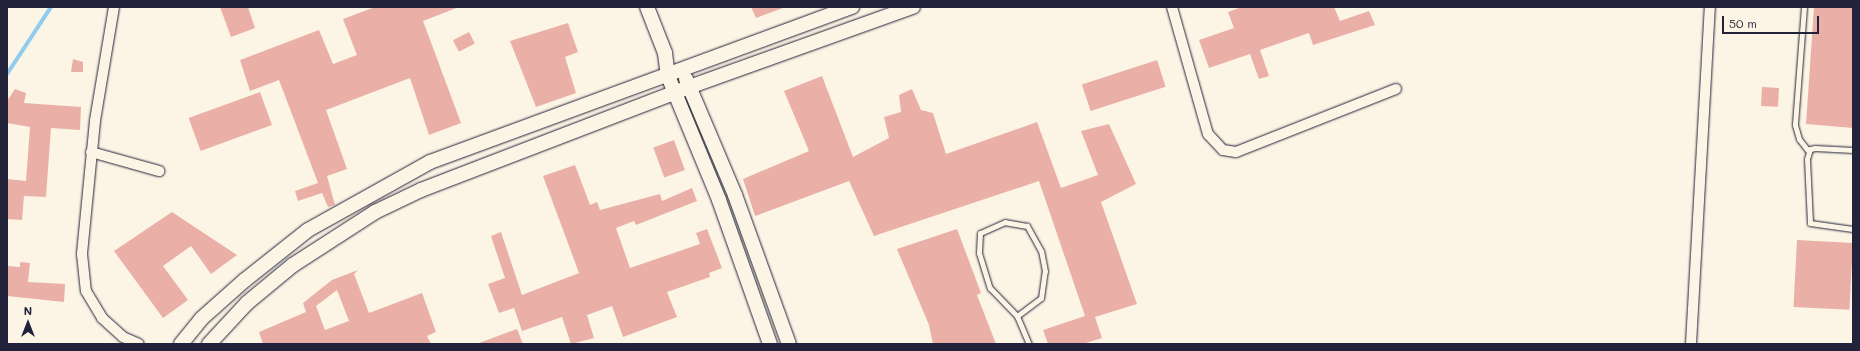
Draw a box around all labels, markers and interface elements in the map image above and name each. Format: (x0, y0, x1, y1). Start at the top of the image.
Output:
scale bar (1724, 8, 1821, 34)
text: 50 m (1729, 15, 1757, 31)
north arrow (8, 303, 48, 343)
text: N (24, 303, 32, 318)

